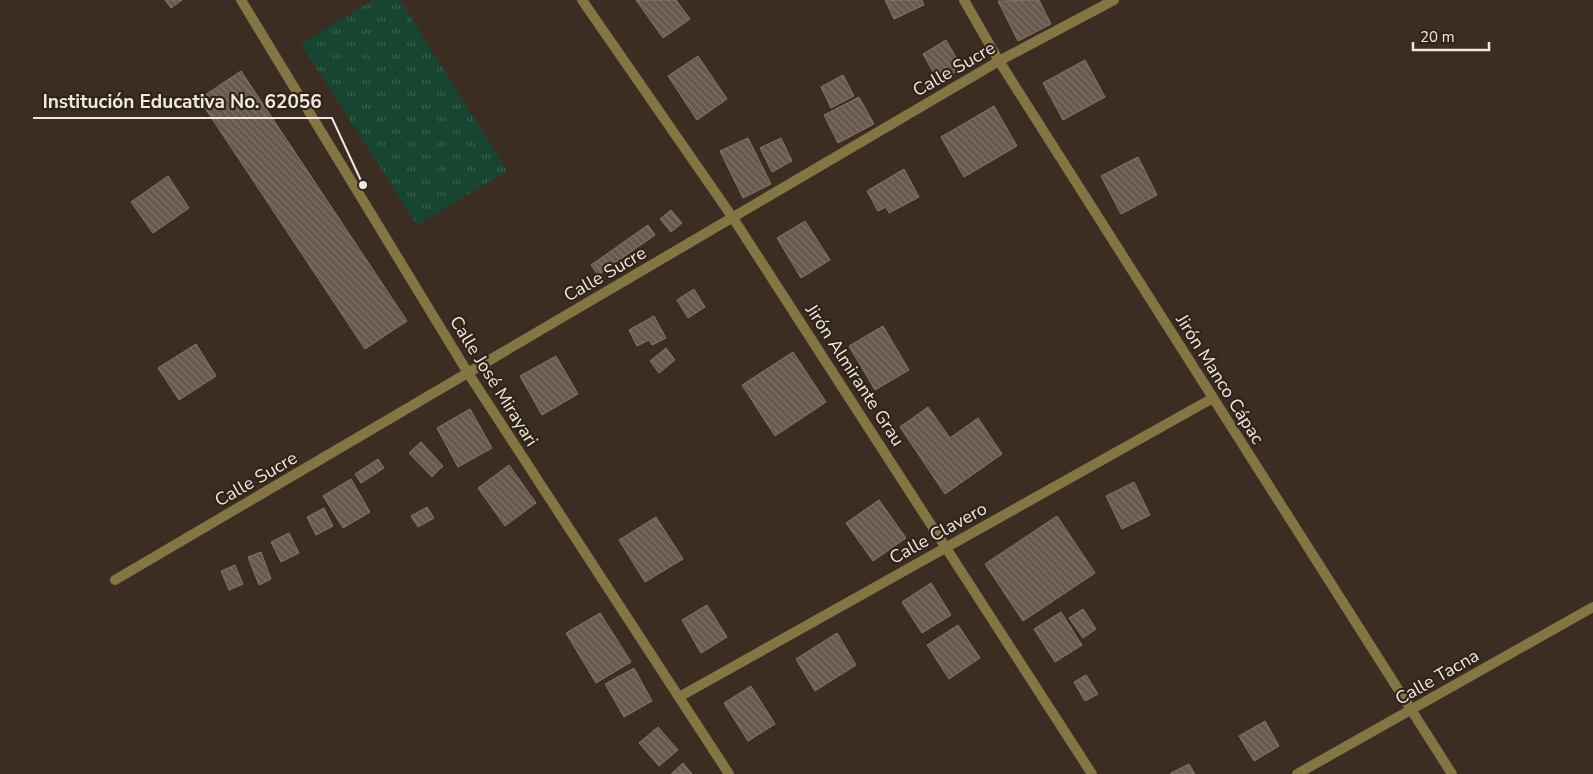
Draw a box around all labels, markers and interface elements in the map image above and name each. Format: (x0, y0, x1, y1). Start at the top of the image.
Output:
scale bar (1413, 20, 1489, 52)
text: 20 m (1420, 27, 1455, 47)
street label: Calle Sucre (908, 36, 1000, 102)
callout: Institución Educativa No. 62056 (33, 84, 332, 118)
text: Institución Educativa No. 62056 (42, 89, 322, 115)
street label: Calle Sucre (559, 241, 651, 307)
street label: Jirón Almirante Grau (800, 299, 910, 451)
street label: Jirón Manco Cápac (1170, 309, 1270, 448)
street label: Calle José Mirayari (444, 311, 544, 451)
street label: Calle Sucre (210, 446, 302, 512)
street label: Calle Clavero (885, 496, 991, 570)
street label: Calle Tacna (1391, 643, 1483, 711)

